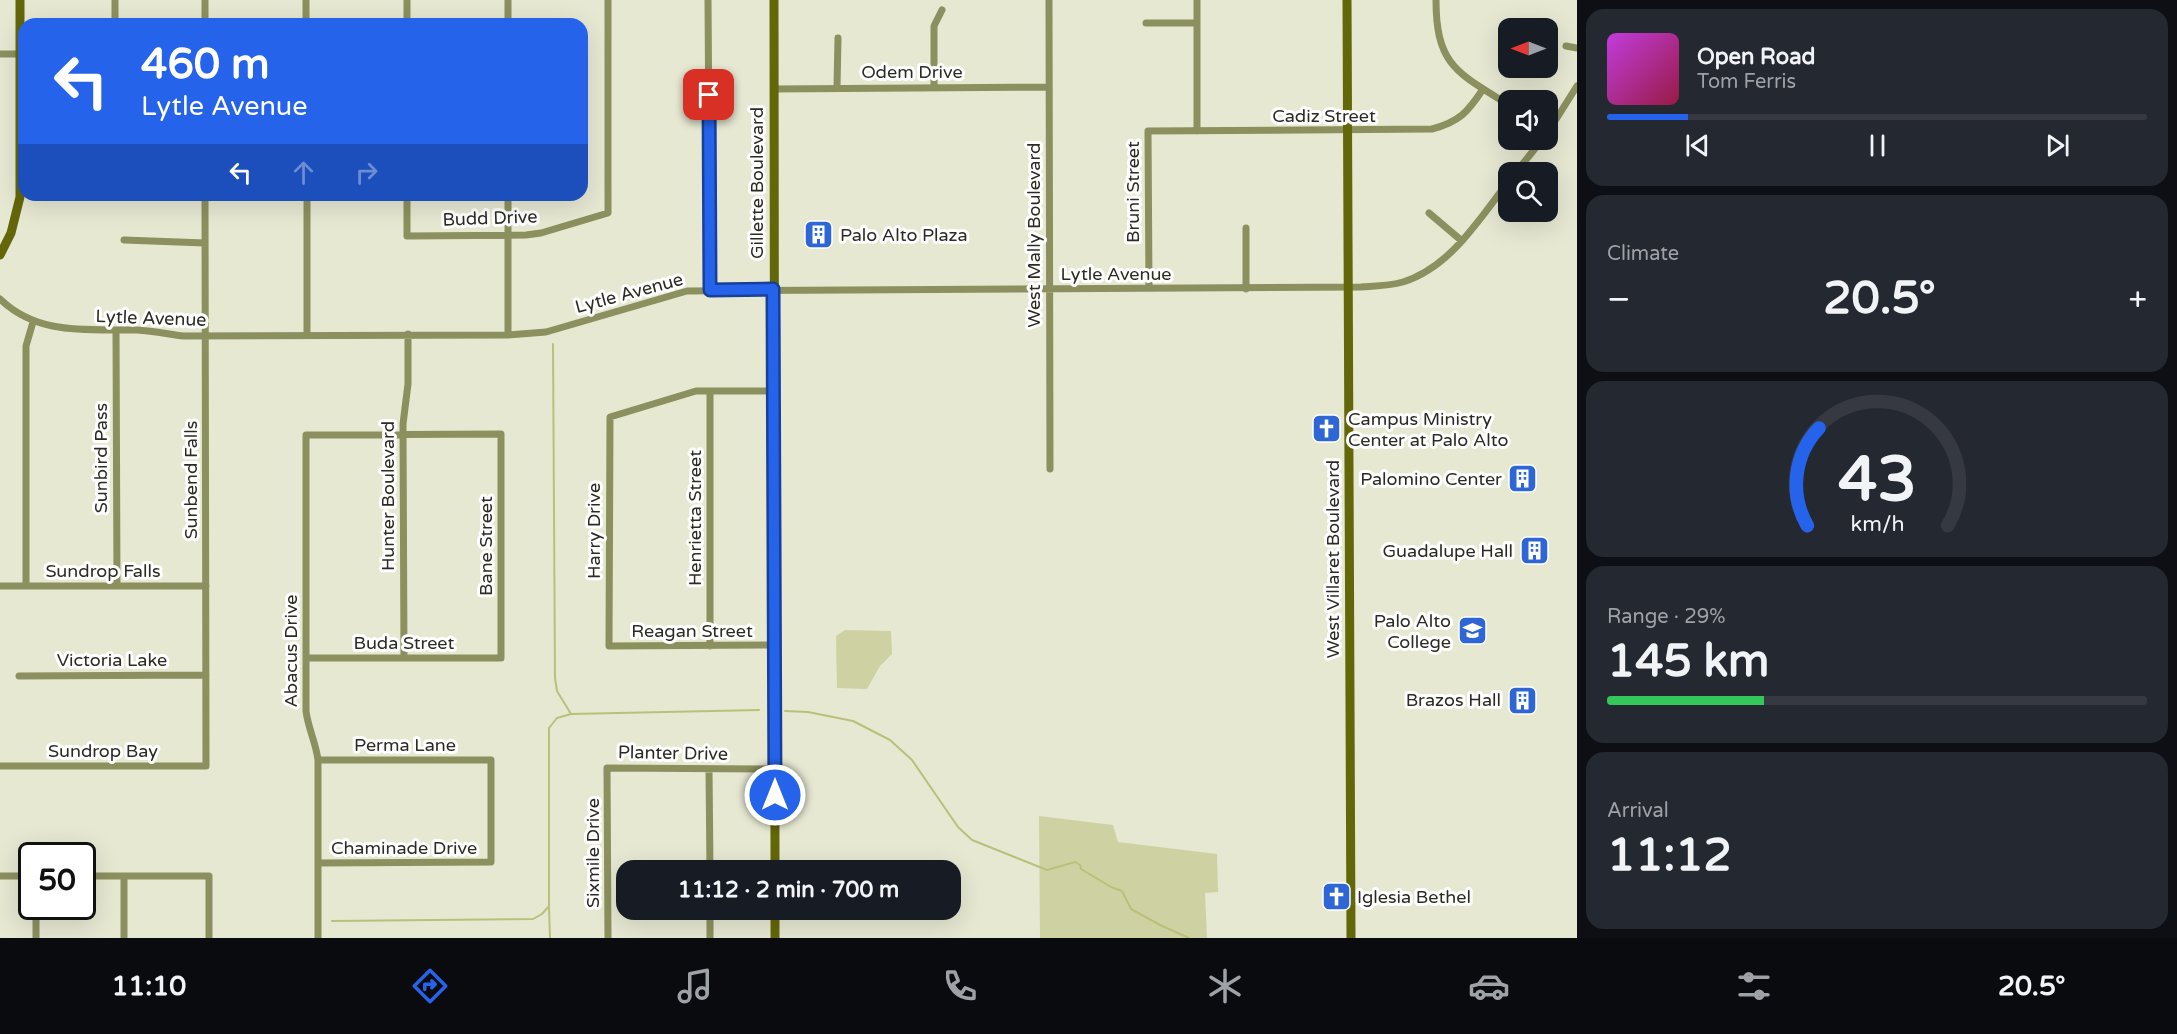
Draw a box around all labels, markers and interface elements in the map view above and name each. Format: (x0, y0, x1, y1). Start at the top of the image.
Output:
north arrow (1498, 18, 1558, 78)
map controls (1498, 18, 1558, 222)
text: 460 m (141, 39, 270, 90)
icon: left (42, 42, 120, 120)
text: Open Road (1697, 44, 1815, 70)
street label: Odem Drive (861, 61, 963, 83)
pin (683, 69, 734, 120)
text: Tom Ferris (1697, 70, 1796, 94)
icon: arrive (692, 78, 725, 111)
text: Lytle Avenue (141, 90, 308, 123)
button: sound (1498, 90, 1558, 150)
street label: Cadiz Street (1272, 105, 1376, 127)
street label: Gillette Boulevard (746, 107, 768, 259)
icon: previous (1681, 129, 1714, 162)
icon: pause (1861, 129, 1894, 162)
icon: next (2041, 129, 2074, 162)
street label: Bruni Street (1122, 141, 1144, 243)
street label: West Mally Boulevard (1023, 143, 1045, 327)
icon: left (224, 156, 257, 189)
icon: ahead (287, 156, 320, 189)
icon: right (350, 156, 383, 189)
button: search (1498, 162, 1558, 222)
street label: Budd Drive (442, 205, 538, 231)
building icon: Palo Alto Plaza (803, 219, 835, 251)
place label: Palo Alto Plaza (840, 224, 968, 246)
text: Climate (1607, 242, 1679, 266)
street label: Lytle Avenue (1060, 263, 1172, 285)
street label: Lytle Avenue (573, 268, 685, 318)
text: 20.5° (1823, 272, 1936, 326)
text: − (1607, 280, 1631, 319)
text: + (2128, 280, 2147, 319)
street label: Lytle Avenue (95, 305, 207, 331)
street label: Sunbird Pass (90, 403, 112, 513)
place label: Campus Ministry Center at Palo Alto (1348, 408, 1509, 451)
church icon: Campus Ministry Center at Palo Alto (1311, 413, 1343, 445)
street label: Sunbend Falls (180, 421, 202, 539)
street label: Hunter Boulevard (377, 421, 399, 571)
text: 43 (1838, 443, 1916, 518)
street label: Henrietta Street (684, 450, 706, 586)
street label: West Villaret Boulevard (1322, 460, 1344, 658)
building icon: Palomino Center (1507, 463, 1539, 495)
place label: Palomino Center (1360, 468, 1502, 490)
street label: Harry Drive (583, 483, 605, 579)
street label: Bane Street (475, 496, 497, 596)
text: km/h (1850, 511, 1904, 537)
building icon: Guadalupe Hall (1518, 535, 1550, 567)
place label: Guadalupe Hall (1382, 540, 1513, 562)
street label: Sundrop Falls (45, 560, 161, 582)
street label: Abacus Drive (280, 594, 302, 708)
text: Range · 29% (1607, 605, 1726, 629)
place label: Palo Alto College (1374, 610, 1451, 653)
school or university icon: Palo Alto College (1456, 615, 1488, 647)
street label: Reagan Street (631, 620, 753, 642)
street label: Buda Street (354, 632, 455, 654)
text: 145 km (1607, 635, 1769, 689)
street label: Victoria Lake (57, 649, 167, 671)
building icon: Brazos Hall (1506, 684, 1538, 716)
place label: Brazos Hall (1406, 689, 1501, 711)
street label: Perma Lane (354, 734, 456, 756)
street label: Sundrop Bay (48, 740, 158, 762)
street label: Planter Drive (618, 741, 728, 765)
position arrow (743, 763, 807, 827)
street label: Sixmile Drive (582, 798, 604, 908)
text: Arrival (1607, 799, 1669, 823)
text: 11:12 (1607, 829, 1732, 883)
street label: Chaminade Drive (331, 837, 477, 859)
speed limit sign: 50 (18, 842, 96, 920)
text: 11:12 · 2 min · 700 m (678, 877, 899, 903)
church icon: Iglesia Bethel (1320, 881, 1352, 913)
place label: Iglesia Bethel (1357, 886, 1471, 908)
icon: directions (409, 965, 451, 1007)
icon: music (674, 965, 716, 1007)
icon: phone (939, 965, 981, 1007)
icon: climate (1204, 965, 1246, 1007)
icon: car (1468, 965, 1510, 1007)
icon: filters (1733, 965, 1775, 1007)
text: 11:10 (111, 970, 186, 1003)
text: 20.5° (1998, 970, 2066, 1003)

